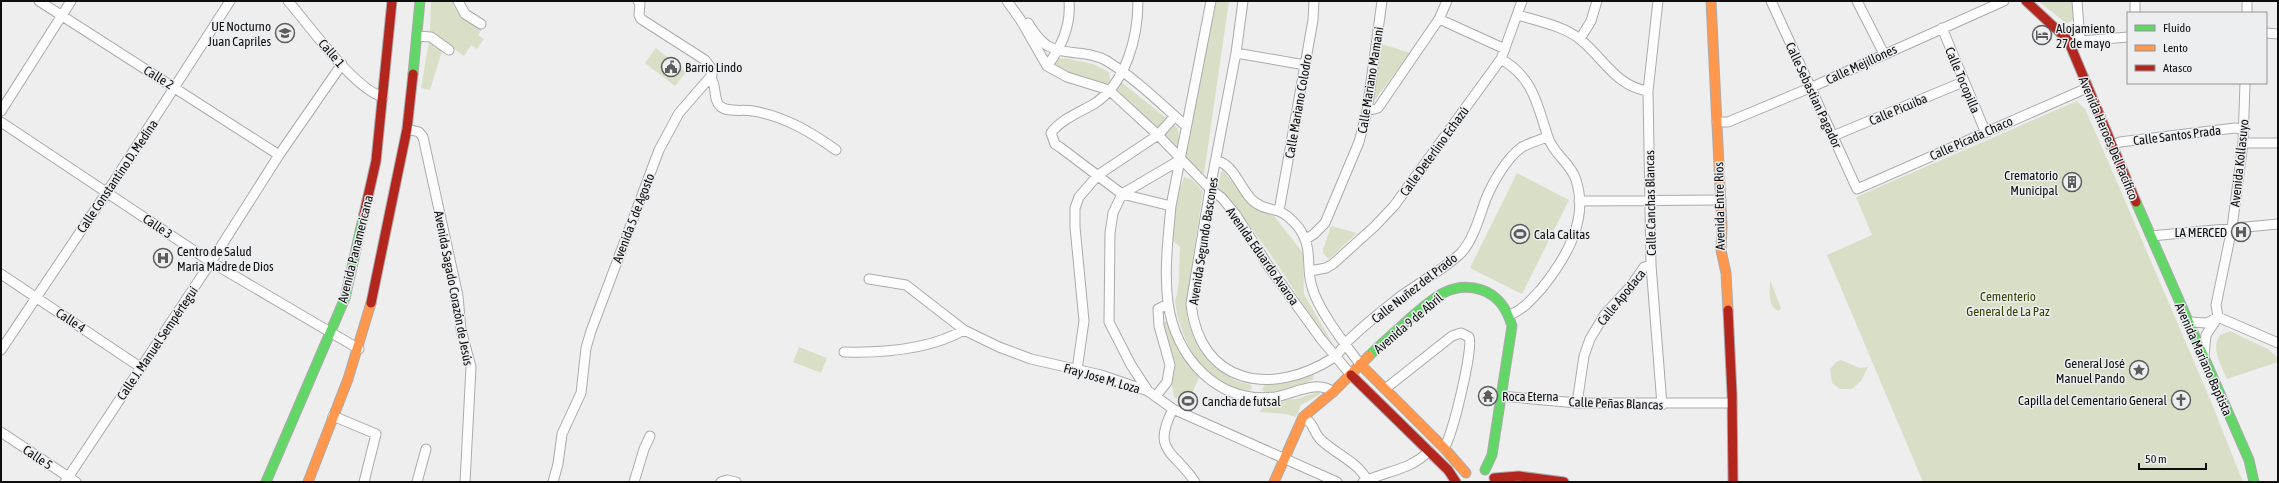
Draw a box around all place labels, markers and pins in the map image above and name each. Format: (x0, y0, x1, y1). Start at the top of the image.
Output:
place label: UE Nocturno Juan Capriles (208, 19, 271, 49)
place label: Alojamiento 27 de mayo (2056, 21, 2115, 51)
school or university icon: UE Nocturno Juan Capriles (274, 22, 296, 44)
hotel icon: Alojamiento 27 de mayo (2031, 24, 2053, 46)
public building icon: Barrio Lindo (660, 56, 682, 78)
place label: Barrio Lindo (685, 60, 742, 75)
place label: Crematorio Municipal (2004, 168, 2059, 198)
building icon: Crematorio Municipal (2061, 171, 2083, 193)
hospital icon: LA MERCED (2230, 221, 2252, 243)
sports icon: Cala Calitas (1509, 223, 1531, 245)
place label: LA MERCED (2175, 225, 2227, 240)
place label: Cala Calitas (1534, 227, 1590, 242)
place label: Centro de Salud Maria Madre de Dios (177, 244, 274, 274)
hospital icon: Centro de Salud Maria Madre de Dios (152, 247, 174, 269)
place label: General José Manuel Pando (2056, 356, 2125, 386)
place icon: General José Manuel Pando (2128, 359, 2150, 381)
temple icon: Roca Eterna (1477, 385, 1499, 407)
place label: Roca Eterna (1502, 389, 1559, 404)
church icon: Capilla del Cementario General (2170, 389, 2192, 411)
sports icon: Cancha de futsal (1177, 390, 1199, 412)
place label: Capilla del Cementario General (2018, 393, 2168, 408)
place label: Cancha de futsal (1202, 394, 1281, 409)

